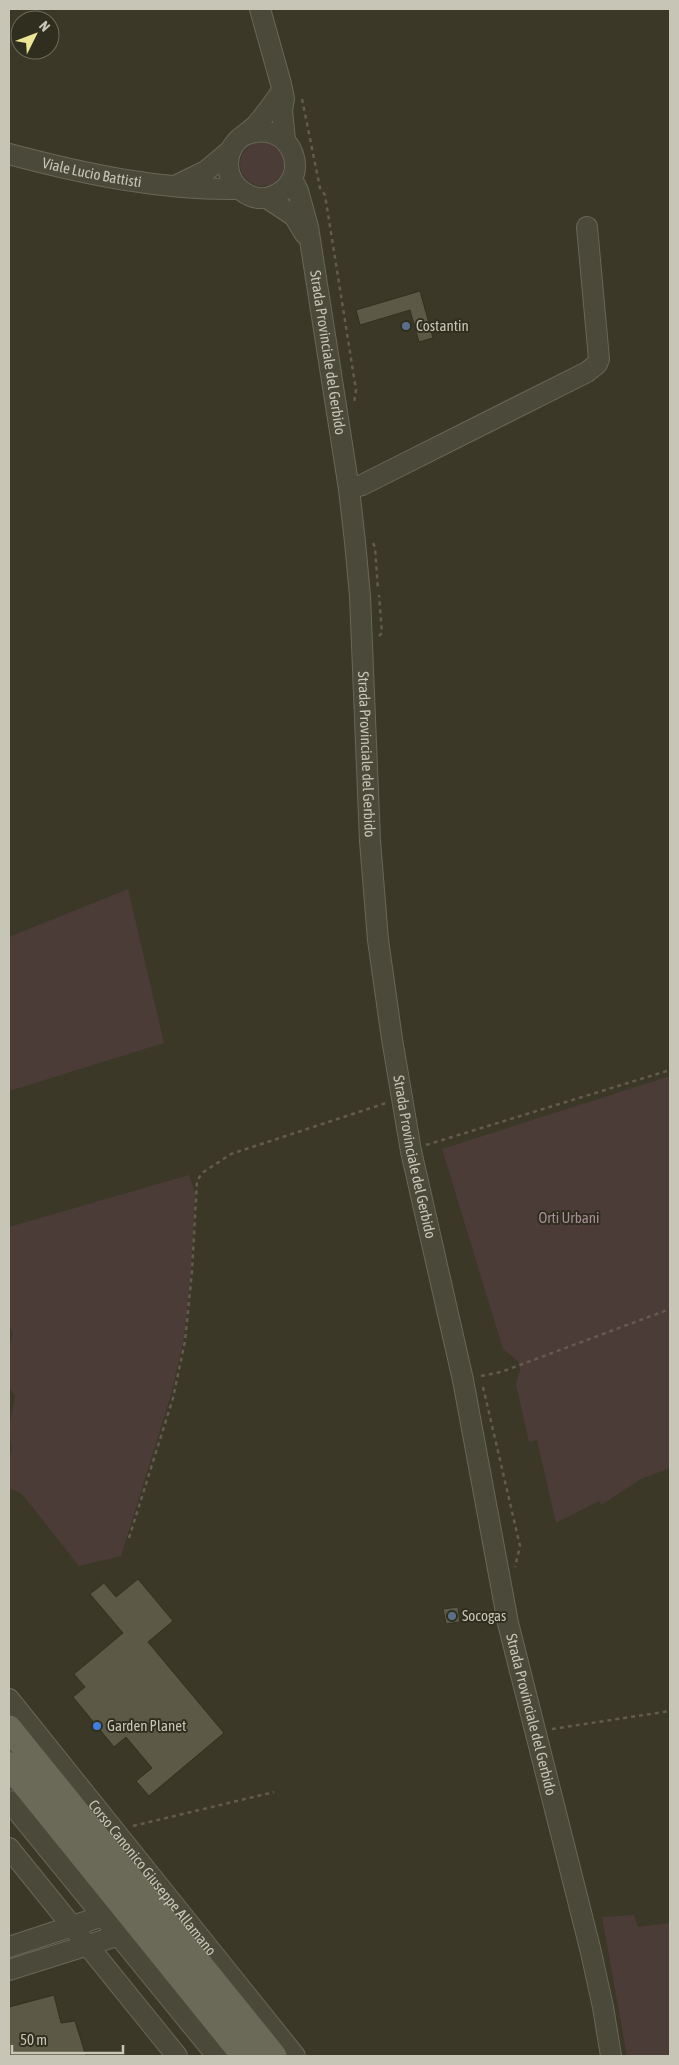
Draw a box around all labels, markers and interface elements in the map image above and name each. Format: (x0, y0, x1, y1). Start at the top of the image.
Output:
north arrow (10, 10, 60, 60)
text: N (36, 18, 53, 35)
street label: Viale Lucio Battisti (41, 154, 143, 190)
street label: Strada Provinciale del Gerbido (307, 269, 349, 436)
place label: Costantin (416, 317, 469, 334)
marker: Costantin (400, 320, 412, 332)
street label: Strada Provinciale del Gerbido (355, 671, 379, 838)
street label: Strada Provinciale del Gerbido (390, 1074, 440, 1240)
park label: Orti Urbani (539, 1209, 599, 1226)
place label: Socogas (462, 1607, 506, 1624)
marker: Socogas (446, 1610, 458, 1622)
street label: Strada Provinciale del Gerbido (503, 1632, 560, 1797)
place label: Garden Planet (107, 1717, 186, 1734)
marker: Garden Planet (91, 1720, 103, 1732)
street label: Corso Canonico Giuseppe Allamano (85, 1796, 220, 1959)
scale bar (12, 2022, 124, 2054)
text: 50 m (20, 2031, 47, 2048)

